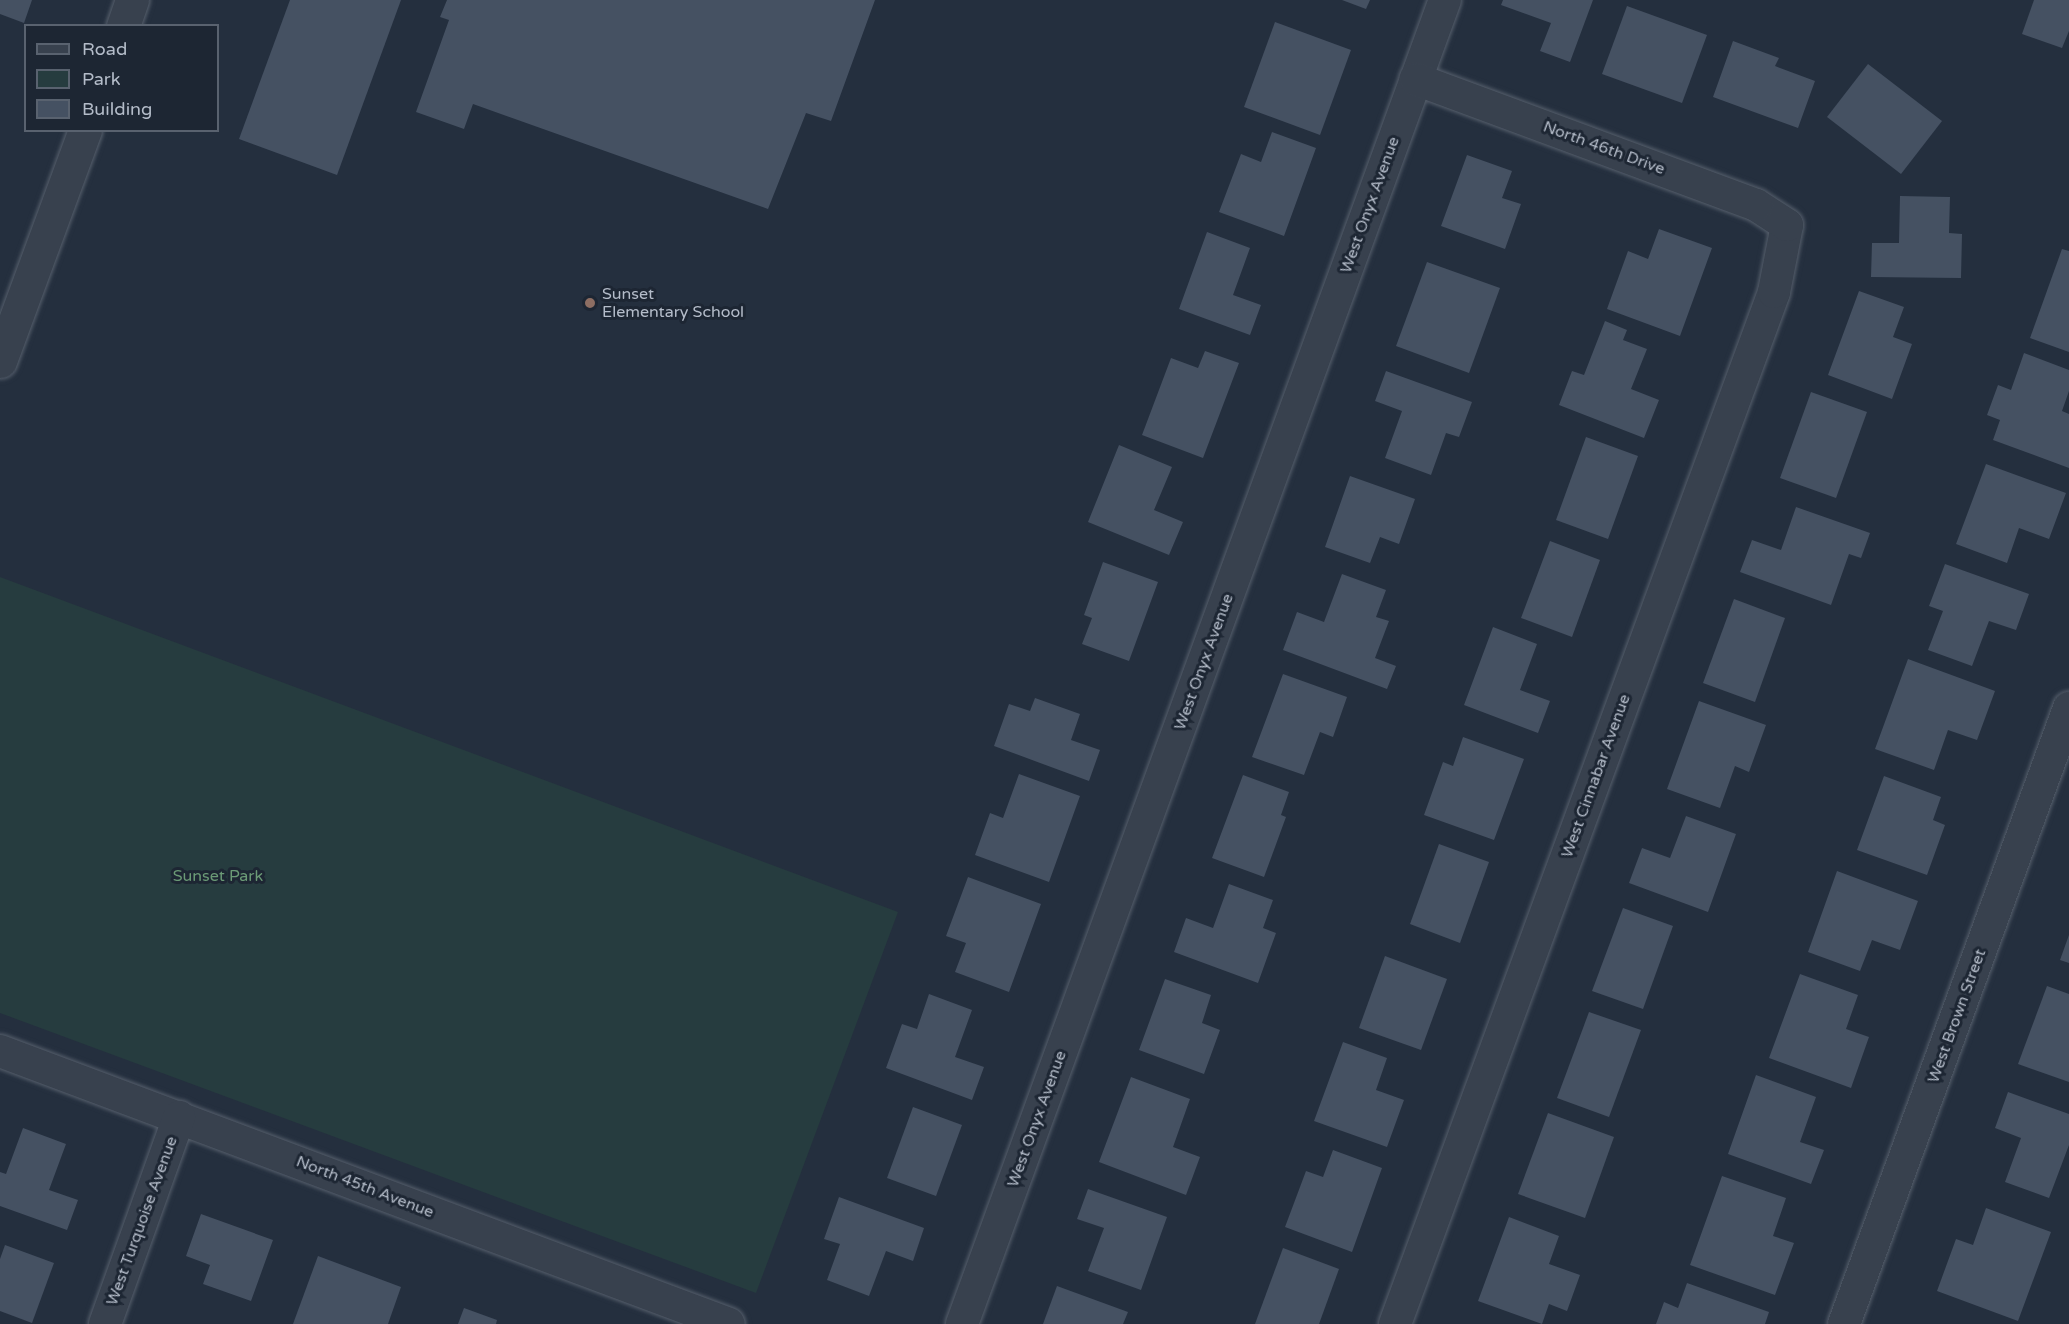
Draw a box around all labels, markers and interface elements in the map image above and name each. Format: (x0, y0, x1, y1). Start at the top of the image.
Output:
legend (24, 24, 219, 132)
text: Road (82, 38, 127, 60)
text: Park (82, 68, 120, 90)
text: Building (82, 98, 152, 120)
street label: North 46th Drive (1541, 117, 1667, 179)
street label: West Onyx Avenue (1336, 134, 1404, 276)
place label: Sunset Elementary School (602, 284, 744, 322)
marker: Sunset Elementary School (583, 296, 597, 310)
street label: West Onyx Avenue (1170, 591, 1238, 733)
street label: West Cinnabar Avenue (1557, 692, 1635, 860)
park label: Sunset Park (173, 866, 263, 886)
street label: West Brown Street (1924, 946, 1990, 1086)
street label: West Onyx Avenue (1003, 1048, 1071, 1190)
street label: West Turquoise Avenue (102, 1134, 182, 1308)
street label: North 45th Avenue (293, 1152, 437, 1222)

